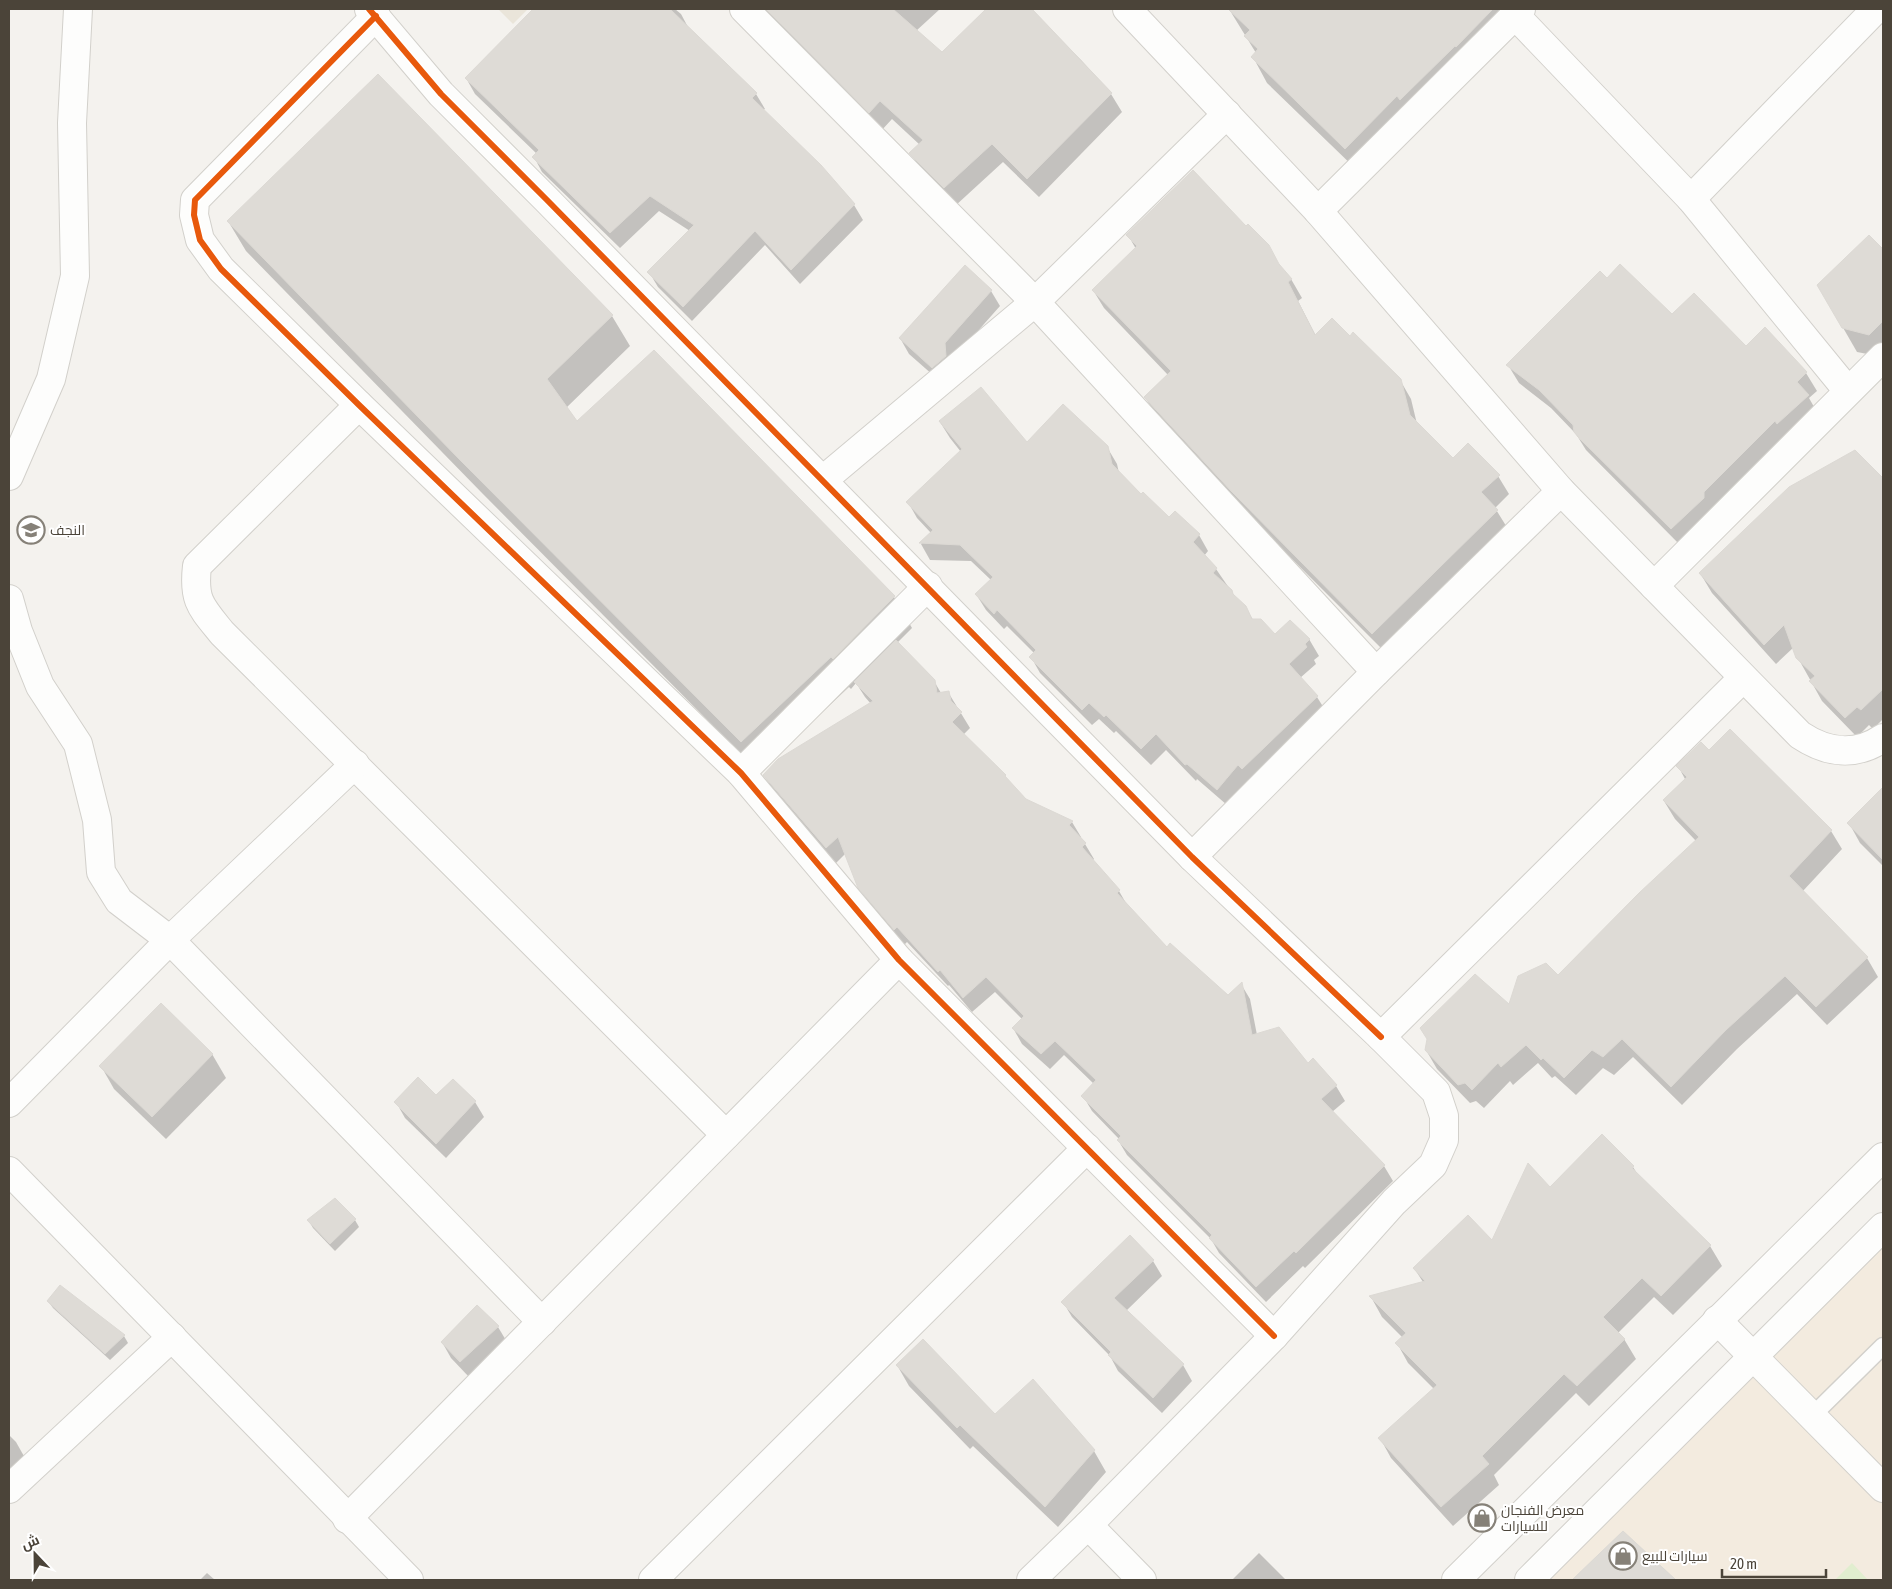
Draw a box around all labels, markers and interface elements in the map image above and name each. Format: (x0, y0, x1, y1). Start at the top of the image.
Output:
school or university icon: النجف (16, 515, 46, 545)
place label: النجف (50, 522, 85, 538)
place label: معرض الفنجان للسيارات (1501, 1502, 1584, 1534)
shop icon: معرض الفنجان للسيارات (1467, 1503, 1497, 1533)
north arrow (10, 1529, 60, 1579)
text: ش (19, 1531, 42, 1554)
shop icon: سيارات للبيع (1608, 1541, 1638, 1571)
scale bar (1722, 1546, 1826, 1578)
place label: سيارات للبيع (1642, 1548, 1707, 1565)
text: 20 m (1730, 1555, 1757, 1572)

